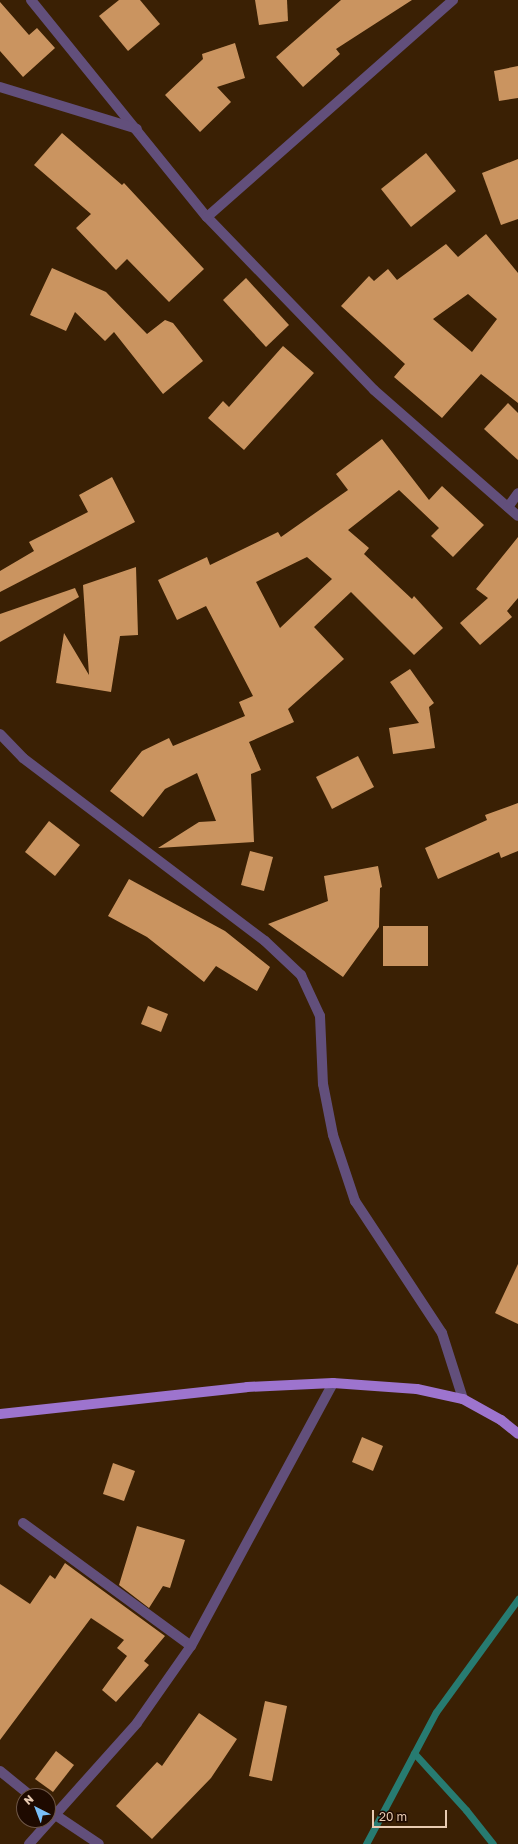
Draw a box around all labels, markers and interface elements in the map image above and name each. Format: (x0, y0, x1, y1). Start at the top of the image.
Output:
north arrow (16, 1788, 56, 1828)
text: N (21, 1792, 36, 1807)
scale bar (374, 1802, 449, 1828)
text: 20 m (379, 1809, 407, 1824)

